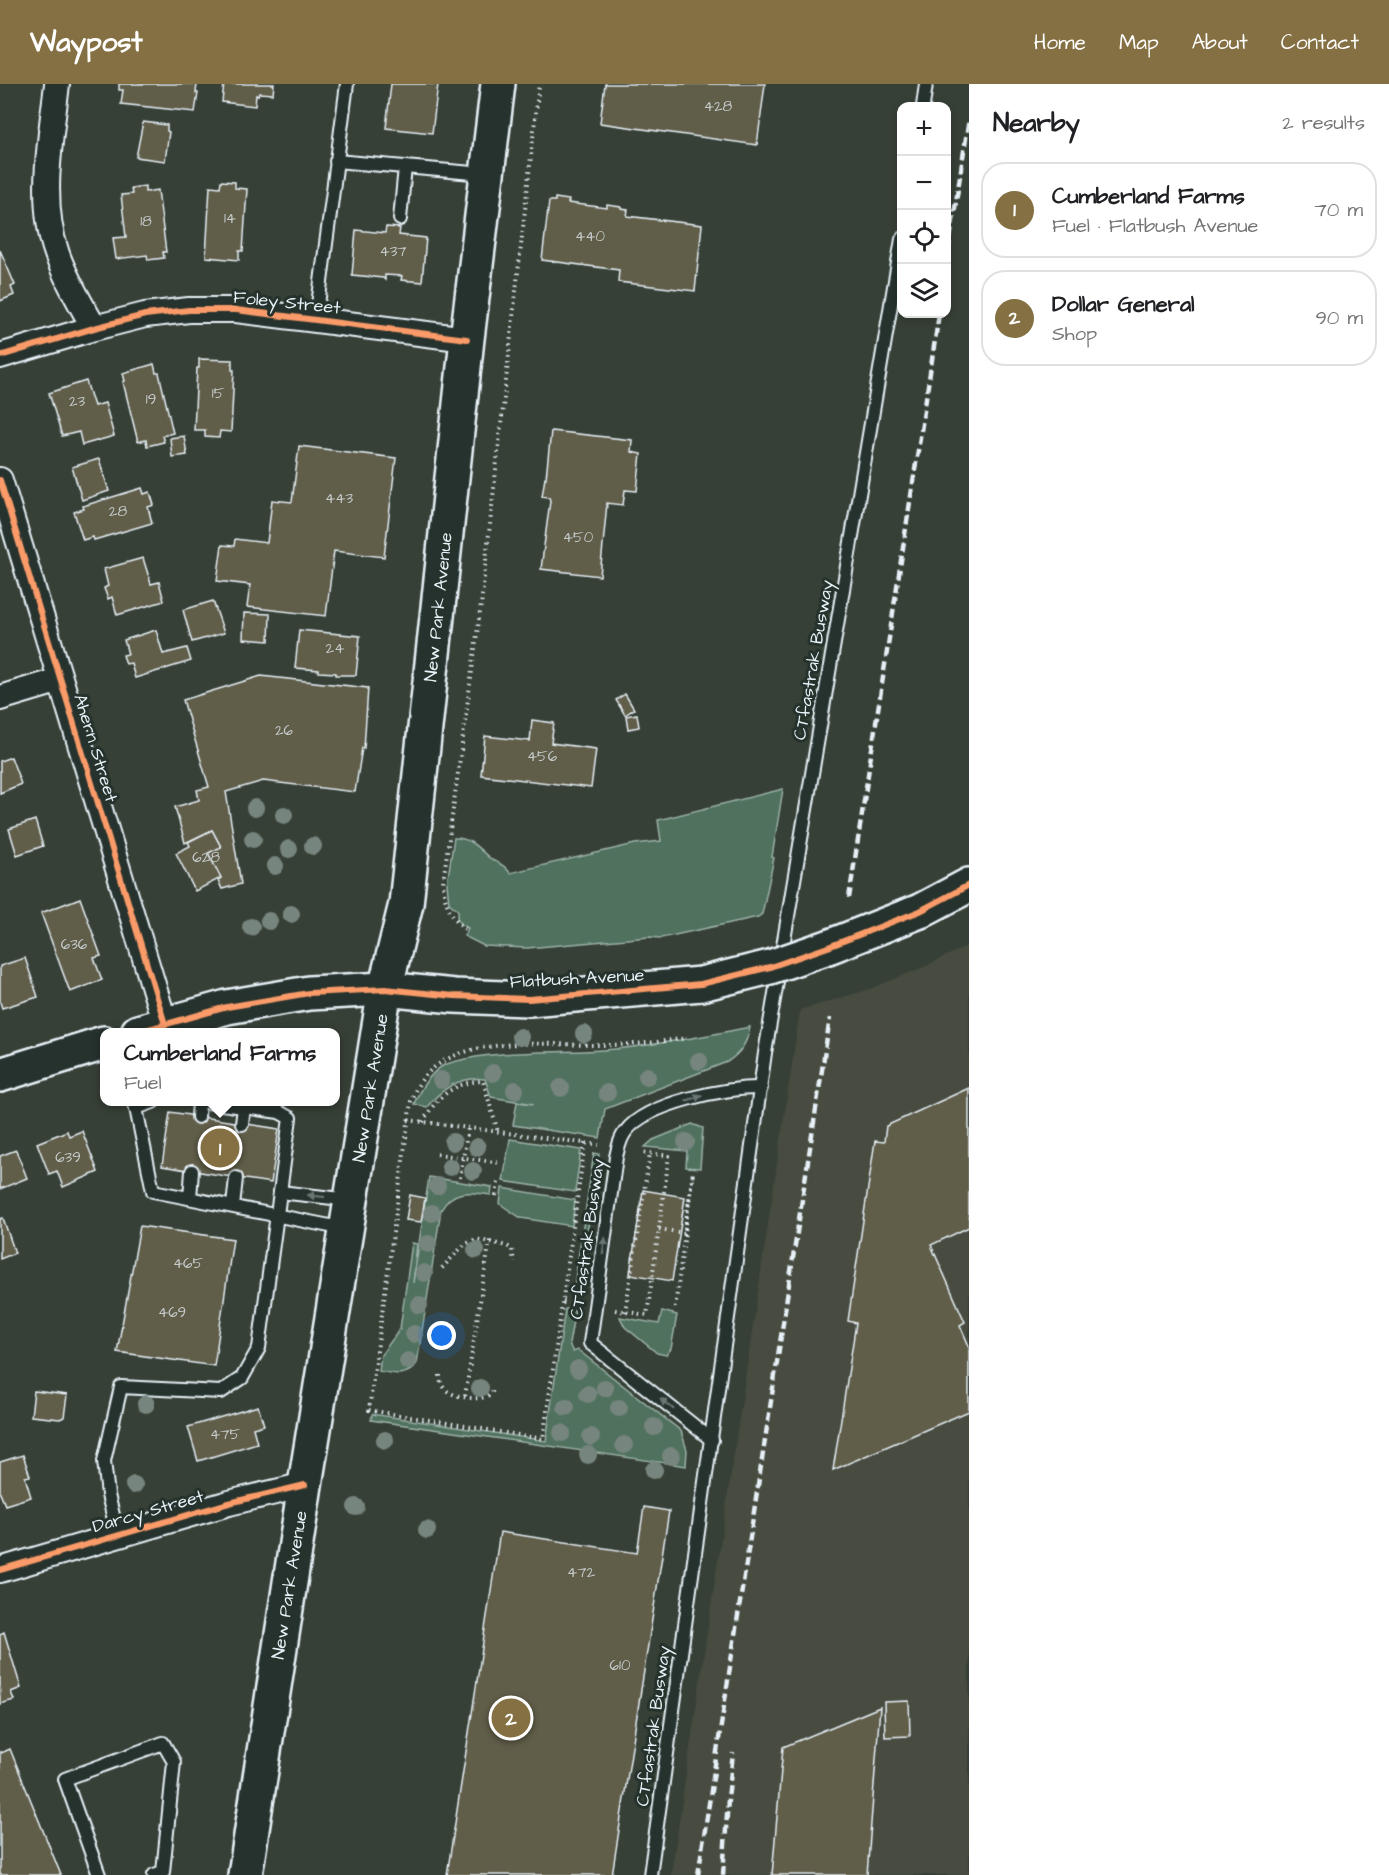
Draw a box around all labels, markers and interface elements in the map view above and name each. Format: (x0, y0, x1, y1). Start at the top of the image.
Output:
text: Waypost (30, 23, 143, 62)
text: Home (1034, 28, 1086, 57)
text: Map (1119, 28, 1159, 57)
text: About (1192, 28, 1248, 57)
text: Contact (1281, 28, 1359, 57)
house number: 428 (704, 96, 733, 117)
map controls (897, 102, 951, 318)
button: + (897, 102, 951, 156)
text: Nearby (993, 105, 1080, 141)
text: 2 results (1282, 109, 1365, 137)
button: − (897, 156, 951, 210)
text: Cumberland Farms (1052, 181, 1245, 212)
text: 1 (1013, 196, 1016, 224)
text: 70 m (1315, 196, 1363, 224)
house number: 14 (224, 208, 236, 229)
button: locate (897, 210, 951, 264)
house number: 18 (140, 211, 152, 232)
text: Fuel · Flatbush Avenue (1052, 212, 1258, 240)
house number: 440 (575, 226, 605, 247)
house number: 437 (379, 241, 407, 262)
button: layers (897, 264, 951, 318)
street label: Foley Street (232, 284, 343, 322)
text: Dollar General (1052, 289, 1195, 320)
text: 2 (1009, 304, 1020, 332)
text: 90 m (1315, 304, 1363, 332)
text: Shop (1052, 320, 1097, 348)
house number: 15 (212, 383, 225, 404)
house number: 19 (146, 389, 156, 410)
house number: 23 (69, 391, 85, 412)
house number: 443 (325, 488, 353, 509)
house number: 28 (109, 501, 127, 522)
house number: 450 (563, 527, 594, 548)
street label: New Park Avenue (418, 531, 459, 683)
street label: CTfastrak Busway (787, 578, 841, 742)
house number: 24 (326, 638, 344, 659)
street label: Ahern Street (67, 691, 124, 806)
house number: 26 (275, 720, 294, 741)
house number: 456 (527, 746, 558, 767)
house number: 628 (192, 847, 220, 868)
house number: 636 (61, 934, 88, 955)
street label: Flatbush Avenue (509, 962, 645, 995)
street label: New Park Avenue (346, 1012, 395, 1164)
popup (100, 1028, 340, 1106)
text: Cumberland Farms (124, 1038, 316, 1069)
text: Fuel (124, 1069, 162, 1097)
one-way arrow (685, 1092, 703, 1102)
pin: 1 (200, 1126, 240, 1170)
house number: 639 (55, 1147, 81, 1168)
street label: CTfastrak Busway (564, 1157, 612, 1321)
one-way arrow (306, 1191, 325, 1201)
one-way arrow (599, 1237, 608, 1256)
house number: 465 (173, 1253, 203, 1274)
house number: 469 (158, 1302, 186, 1323)
your location (427, 1321, 456, 1350)
one-way arrow (659, 1398, 674, 1410)
house number: 475 (210, 1424, 240, 1445)
street label: Darcy Street (90, 1483, 208, 1540)
street label: New Park Avenue (265, 1509, 314, 1661)
house number: 472 (567, 1562, 595, 1583)
street label: CTfastrak Busway (630, 1644, 678, 1808)
house number: 610 (610, 1655, 631, 1676)
pin: 2 (492, 1696, 530, 1740)

